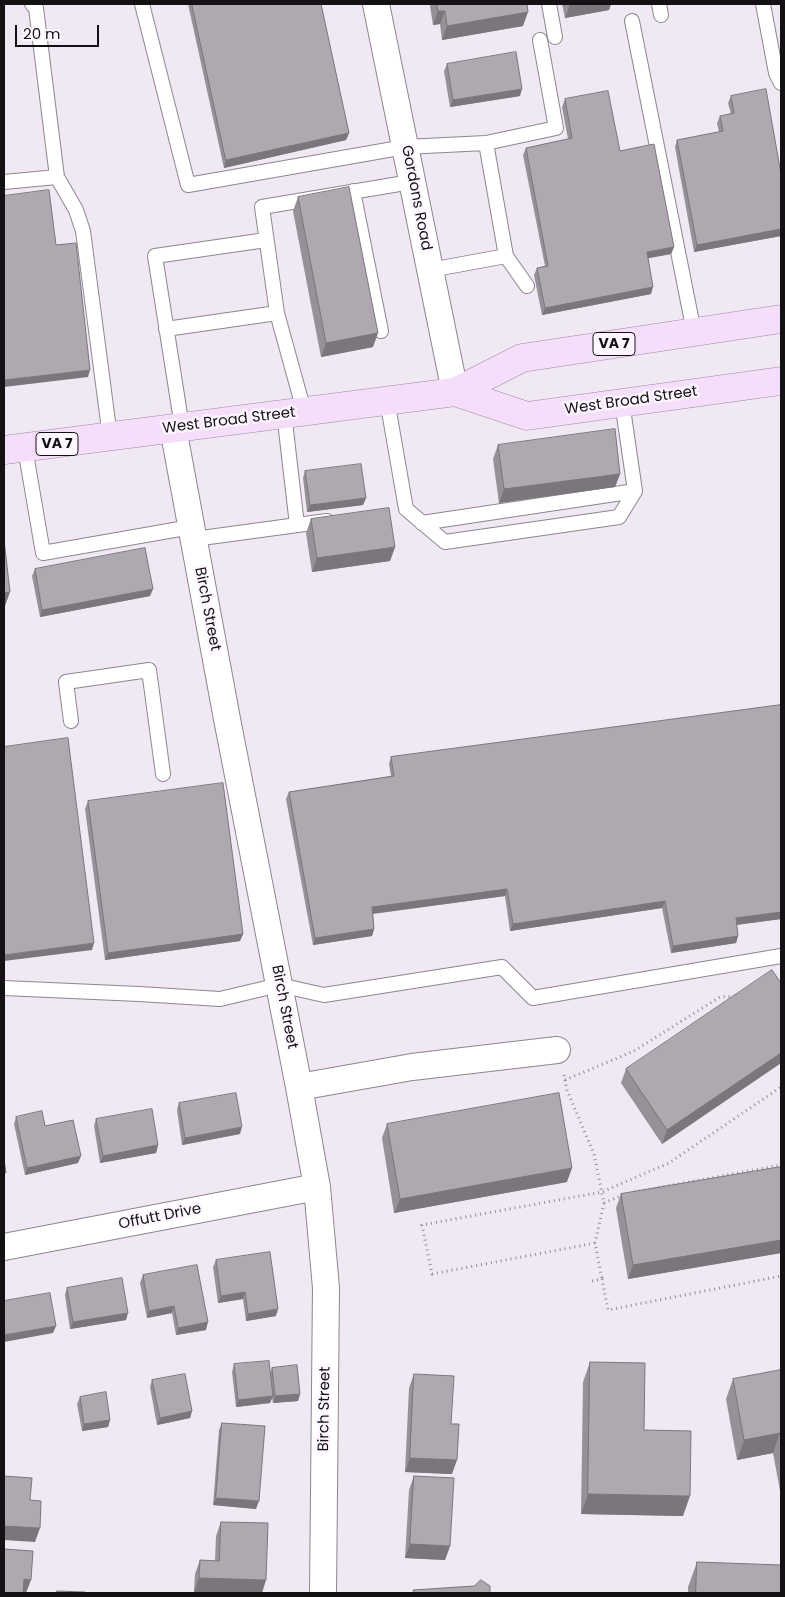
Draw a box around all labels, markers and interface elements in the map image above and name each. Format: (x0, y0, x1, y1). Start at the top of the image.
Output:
scale bar (18, 15, 101, 47)
text: 20 m (23, 23, 61, 44)
street label: Gordons Road (397, 144, 435, 252)
road number: VA 7 (593, 332, 635, 356)
street label: West Broad Street (563, 383, 699, 419)
street label: West Broad Street (161, 404, 297, 438)
road number: VA 7 (36, 432, 78, 456)
street label: Birch Street (190, 566, 224, 652)
street label: Birch Street (267, 964, 301, 1050)
street label: Offutt Drive (117, 1200, 203, 1234)
street label: Birch Street (315, 1366, 335, 1452)

